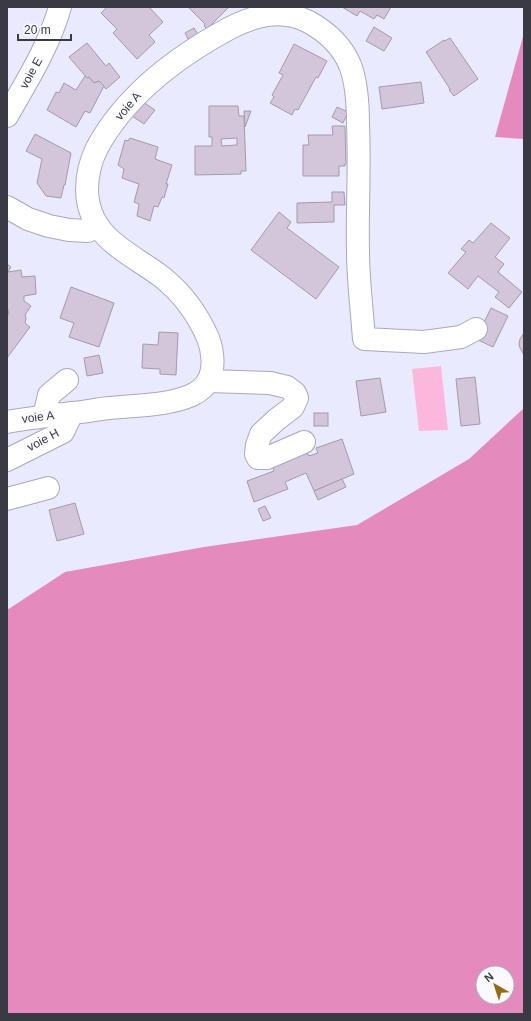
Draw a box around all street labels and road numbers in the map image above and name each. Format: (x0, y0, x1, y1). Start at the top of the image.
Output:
street label: voie E (17, 55, 45, 91)
street label: voie A (112, 89, 144, 123)
street label: voie A (21, 408, 55, 426)
street label: voie H (25, 426, 61, 454)

